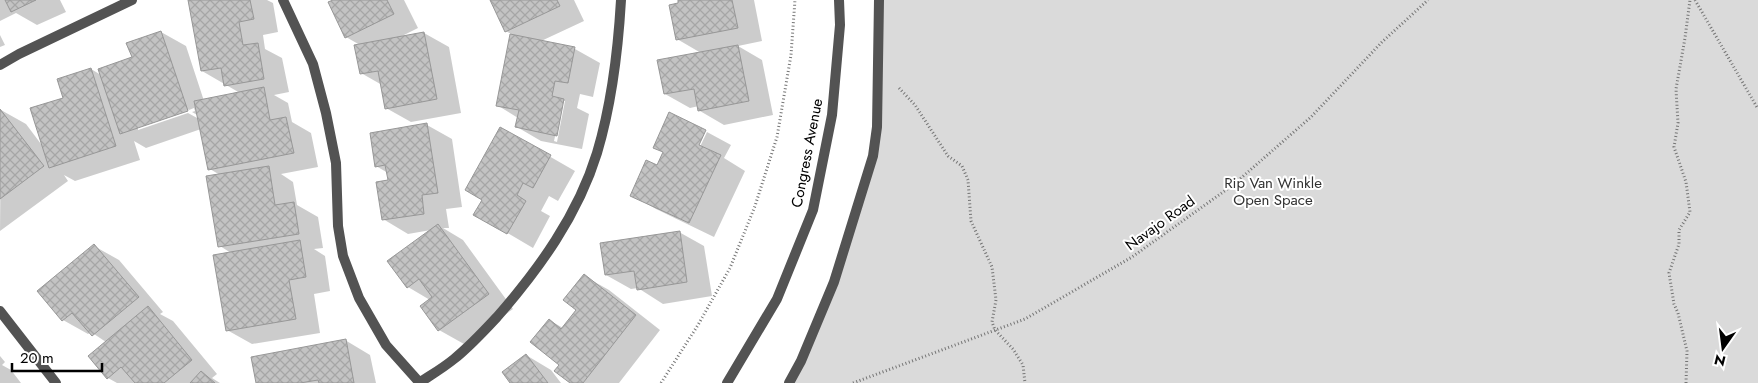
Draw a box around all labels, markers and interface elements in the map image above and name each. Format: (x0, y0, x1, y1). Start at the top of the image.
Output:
street label: Congress Avenue (786, 96, 828, 210)
park label: Rip Van Winkle Open Space (1224, 172, 1322, 211)
street label: Navajo Road (1121, 190, 1199, 256)
north arrow (1698, 323, 1748, 373)
scale bar (12, 340, 102, 372)
text: 20 m (20, 347, 54, 369)
text: N (1712, 350, 1728, 372)

